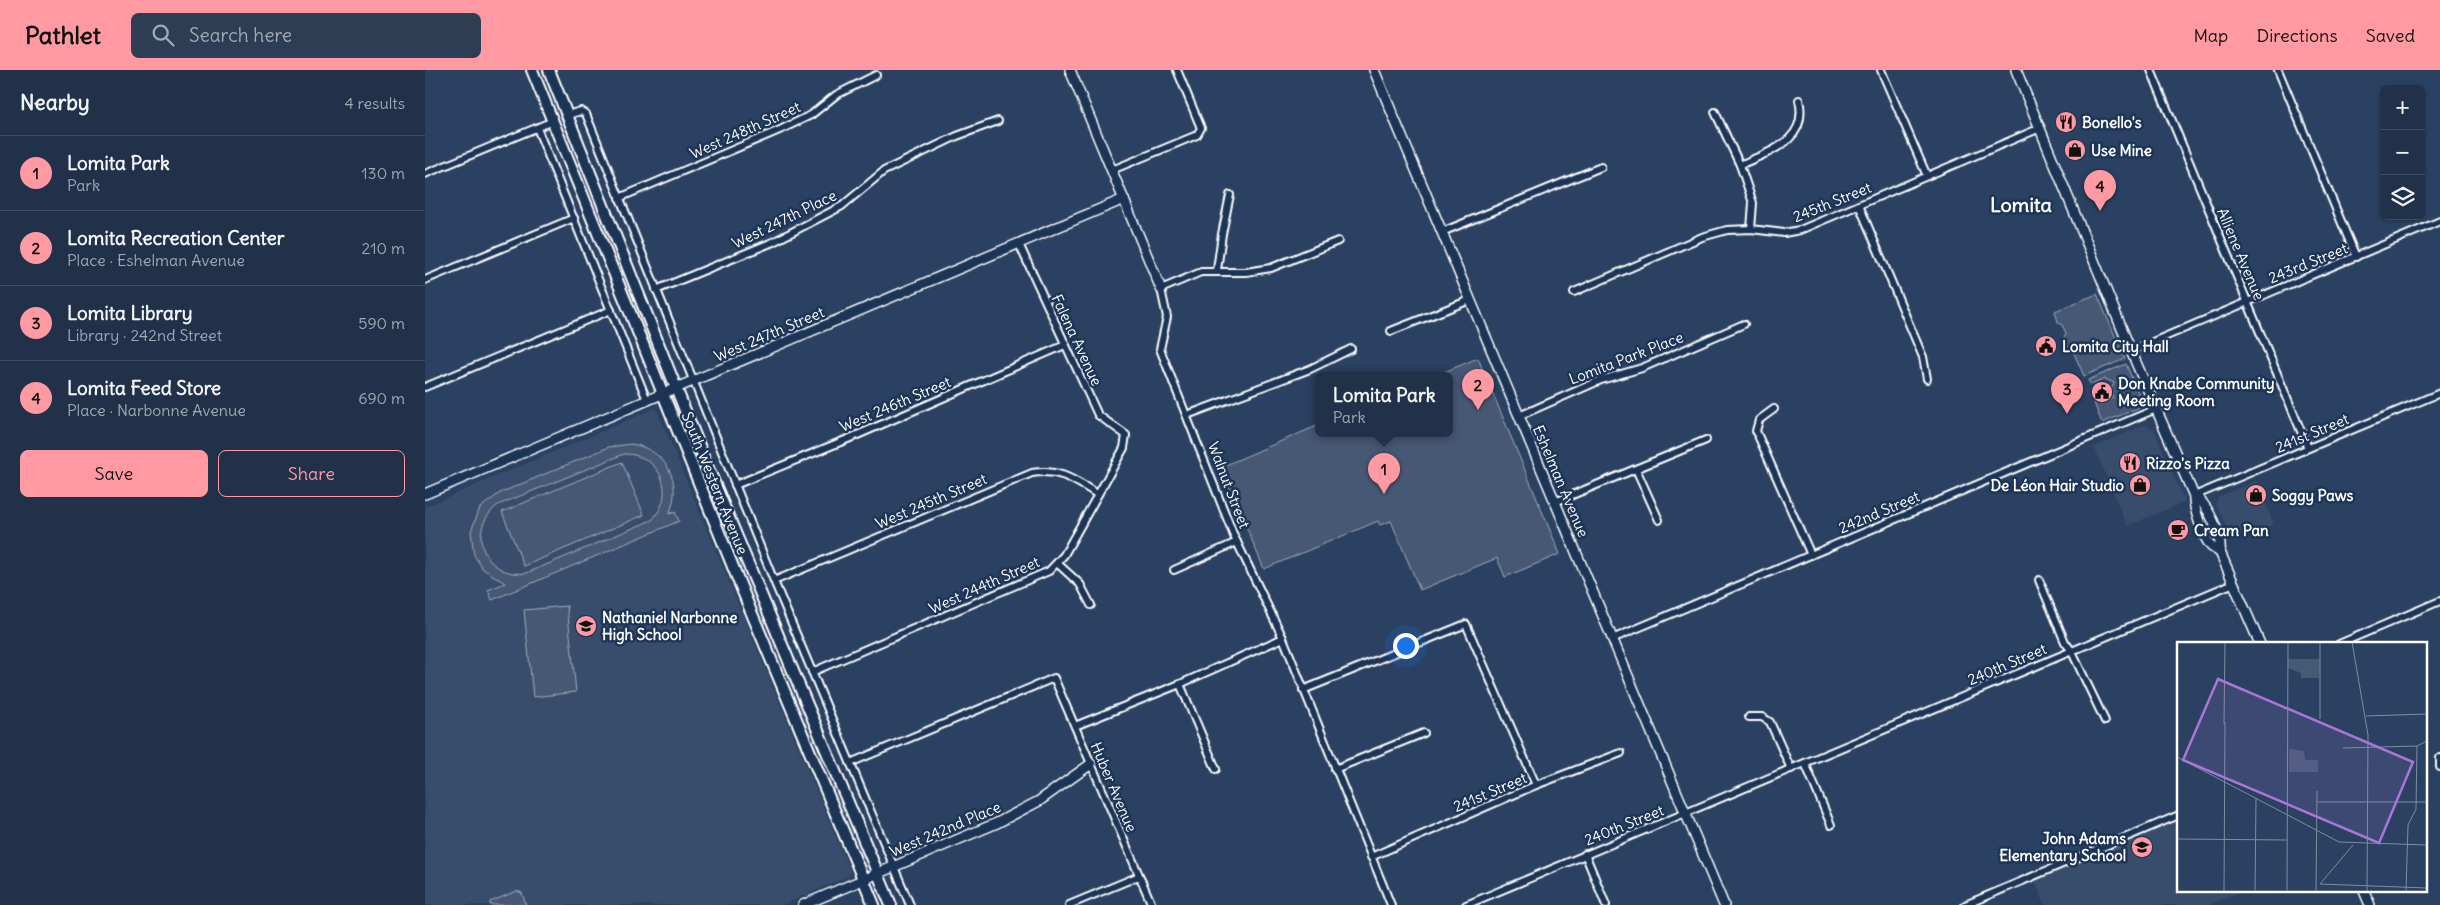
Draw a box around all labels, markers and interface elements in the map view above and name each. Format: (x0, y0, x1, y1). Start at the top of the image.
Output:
search box (131, 13, 481, 58)
text: Pathlet (25, 20, 101, 50)
icon: search (149, 21, 177, 49)
text: Search here (189, 23, 292, 47)
text: Map (2193, 24, 2228, 47)
text: Directions (2256, 24, 2338, 47)
text: Saved (2366, 24, 2415, 47)
map controls (2380, 85, 2425, 220)
button: + (2380, 85, 2425, 130)
text: Nearby (20, 89, 90, 116)
text: 4 results (344, 93, 405, 113)
street label: West 248th Street (687, 97, 803, 163)
restaurant icon: Bonello's (2054, 110, 2078, 134)
place label: Bonello's (2082, 113, 2142, 132)
button: − (2380, 130, 2425, 175)
shop icon: Use Mine (2063, 138, 2087, 162)
place label: Use Mine (2091, 141, 2152, 160)
text: Lomita Park (67, 151, 170, 175)
text: 1 (33, 163, 39, 183)
text: 130 m (361, 163, 405, 183)
pin: 4 (2084, 170, 2116, 211)
text: Park (67, 175, 100, 195)
button: layers (2380, 175, 2425, 220)
street label: 245th Street (1790, 178, 1874, 226)
street label: West 247th Place (729, 185, 839, 253)
district label: Lomita (1990, 192, 2053, 217)
street label: Alliene Avenue (2213, 205, 2269, 303)
text: Lomita Recreation Center (67, 226, 284, 250)
text: 2 (32, 238, 40, 258)
text: 210 m (362, 238, 405, 258)
street label: 243rd Street (2266, 239, 2350, 287)
text: Place · Eshelman Avenue (67, 250, 245, 270)
street label: Falena Avenue (1047, 291, 1107, 389)
text: Lomita Library (67, 301, 193, 325)
street label: West 247th Street (711, 302, 827, 366)
text: 3 (31, 313, 41, 333)
text: 590 m (358, 313, 405, 333)
text: Library · 242nd Street (67, 325, 222, 345)
street label: Lomita Park Place (1566, 327, 1686, 389)
public building icon: Lomita City Hall (2034, 334, 2058, 358)
place label: Lomita City Hall (2062, 337, 2169, 357)
pin: 2 (1462, 369, 1494, 410)
street label: West 246th Street (836, 372, 954, 436)
popup (1315, 372, 1453, 437)
pin: 3 (2051, 373, 2083, 414)
place label: Don Knabe Community Meeting Room (2118, 374, 2275, 411)
text: Lomita Feed Store (67, 376, 221, 400)
public building icon: Don Knabe Community Meeting Room (2090, 380, 2114, 404)
text: Lomita Park (1333, 383, 1435, 407)
text: 4 (31, 388, 41, 408)
text: 690 m (358, 388, 405, 408)
text: Place · Narbonne Avenue (67, 400, 246, 420)
text: Park (1333, 407, 1366, 427)
street label: South Western Avenue (678, 409, 752, 557)
street label: 241st Street (2272, 409, 2352, 457)
street label: Eshelman Avenue (1529, 422, 1593, 540)
street label: Walnut Street (1204, 439, 1254, 531)
button: Save (20, 450, 208, 497)
button: Share (218, 450, 405, 497)
restaurant icon: Rizzo's Pizza (2118, 451, 2142, 475)
pin: 1 (1368, 453, 1400, 494)
place label: Rizzo's Pizza (2146, 454, 2230, 473)
street label: West 245th Street (872, 469, 990, 533)
shop icon: De Léon Hair Studio (2128, 473, 2152, 497)
place label: De Léon Hair Studio (1990, 476, 2125, 495)
shop icon: Soggy Paws (2244, 483, 2268, 507)
street label: 242nd Street (1836, 486, 1922, 538)
place label: Soggy Paws (2272, 486, 2354, 506)
cafe icon: Cream Pan (2166, 518, 2190, 542)
place label: Cream Pan (2194, 521, 2269, 540)
street label: West 244th Street (926, 552, 1042, 618)
place label: Nathaniel Narbonne High School (602, 608, 737, 645)
school or university icon: Nathaniel Narbonne High School (574, 614, 598, 638)
your location (1393, 633, 1419, 659)
street label: 240th Street (1965, 639, 2049, 689)
inset map (2177, 642, 2427, 892)
street label: Huber Avenue (1087, 739, 1141, 835)
street label: 241st Street (1450, 768, 1530, 816)
street label: West 242nd Place (887, 797, 1003, 861)
street label: 240th Street (1582, 800, 1666, 850)
place label: John Adams Elementary School (1999, 829, 2126, 866)
school or university icon: John Adams Elementary School (2130, 835, 2154, 859)

